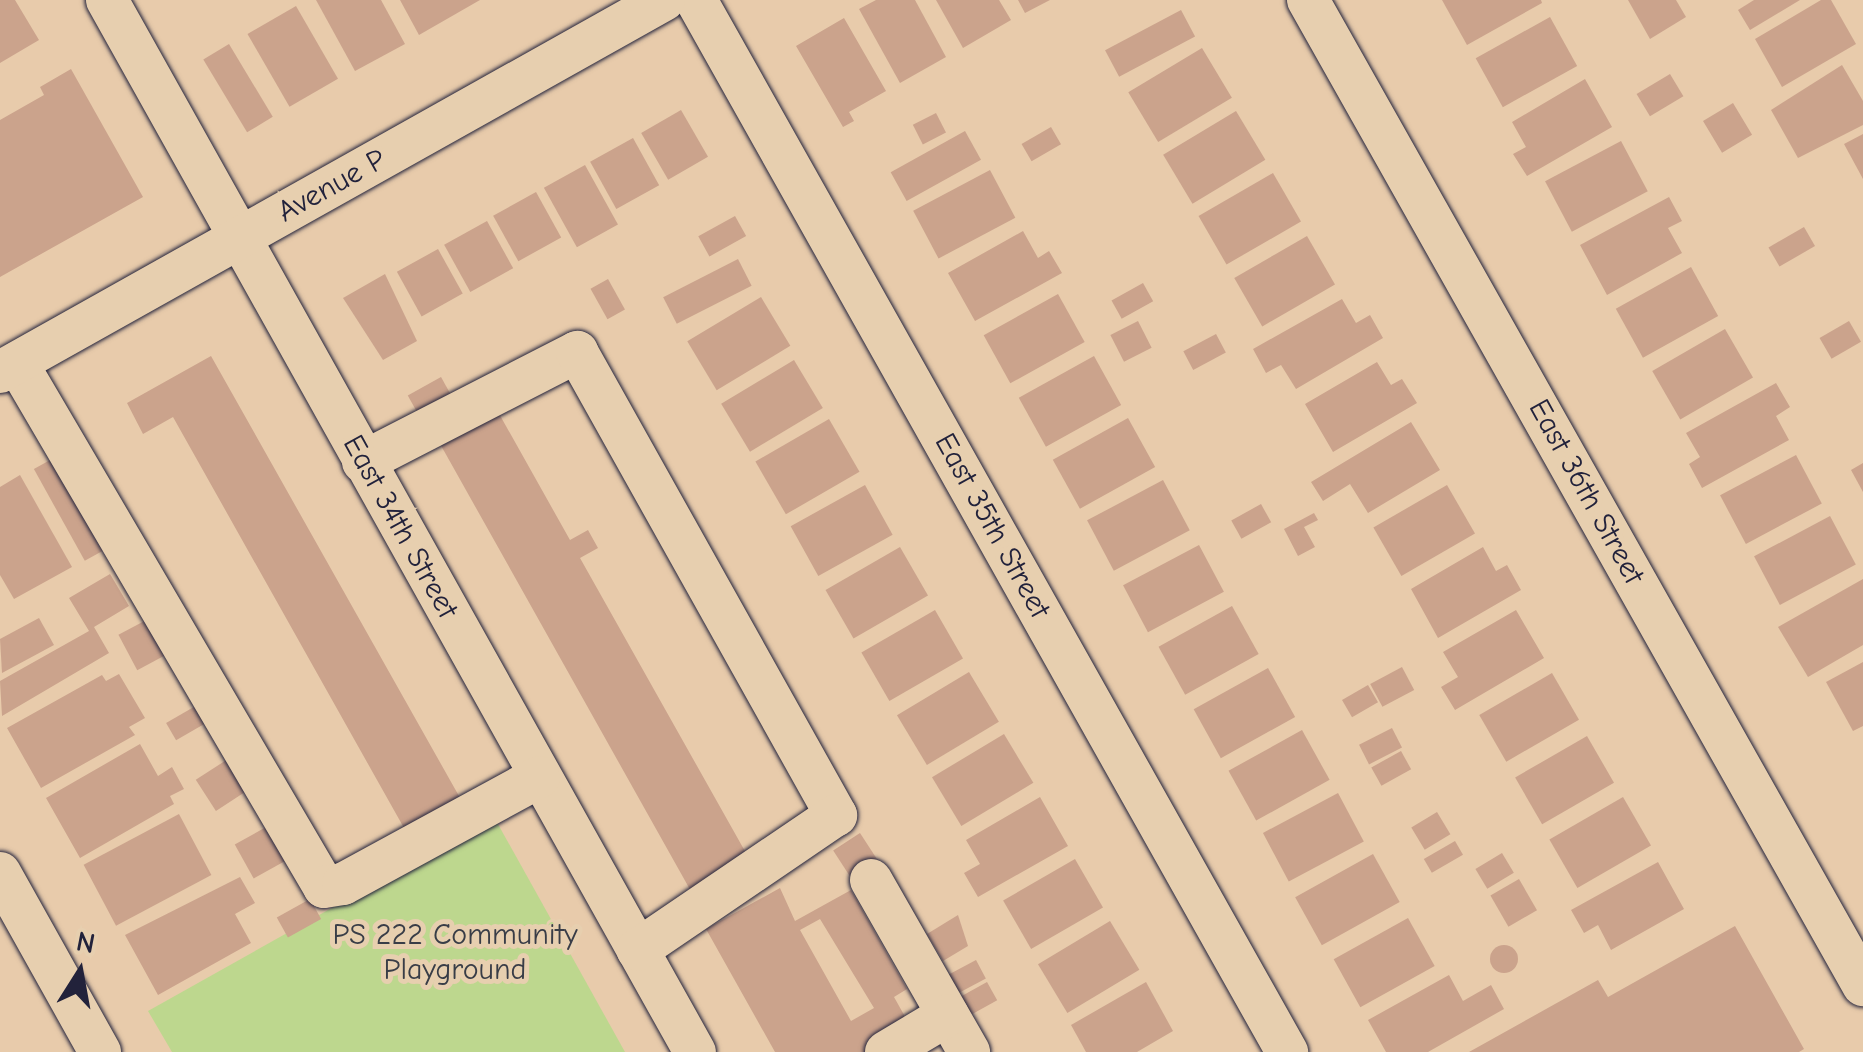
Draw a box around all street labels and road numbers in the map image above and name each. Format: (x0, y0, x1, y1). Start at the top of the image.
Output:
street label: Avenue P (272, 142, 392, 230)
street label: East 36th Street (1520, 393, 1652, 591)
street label: East 35th Street (926, 427, 1058, 625)
street label: East 34th Street (335, 429, 465, 625)

